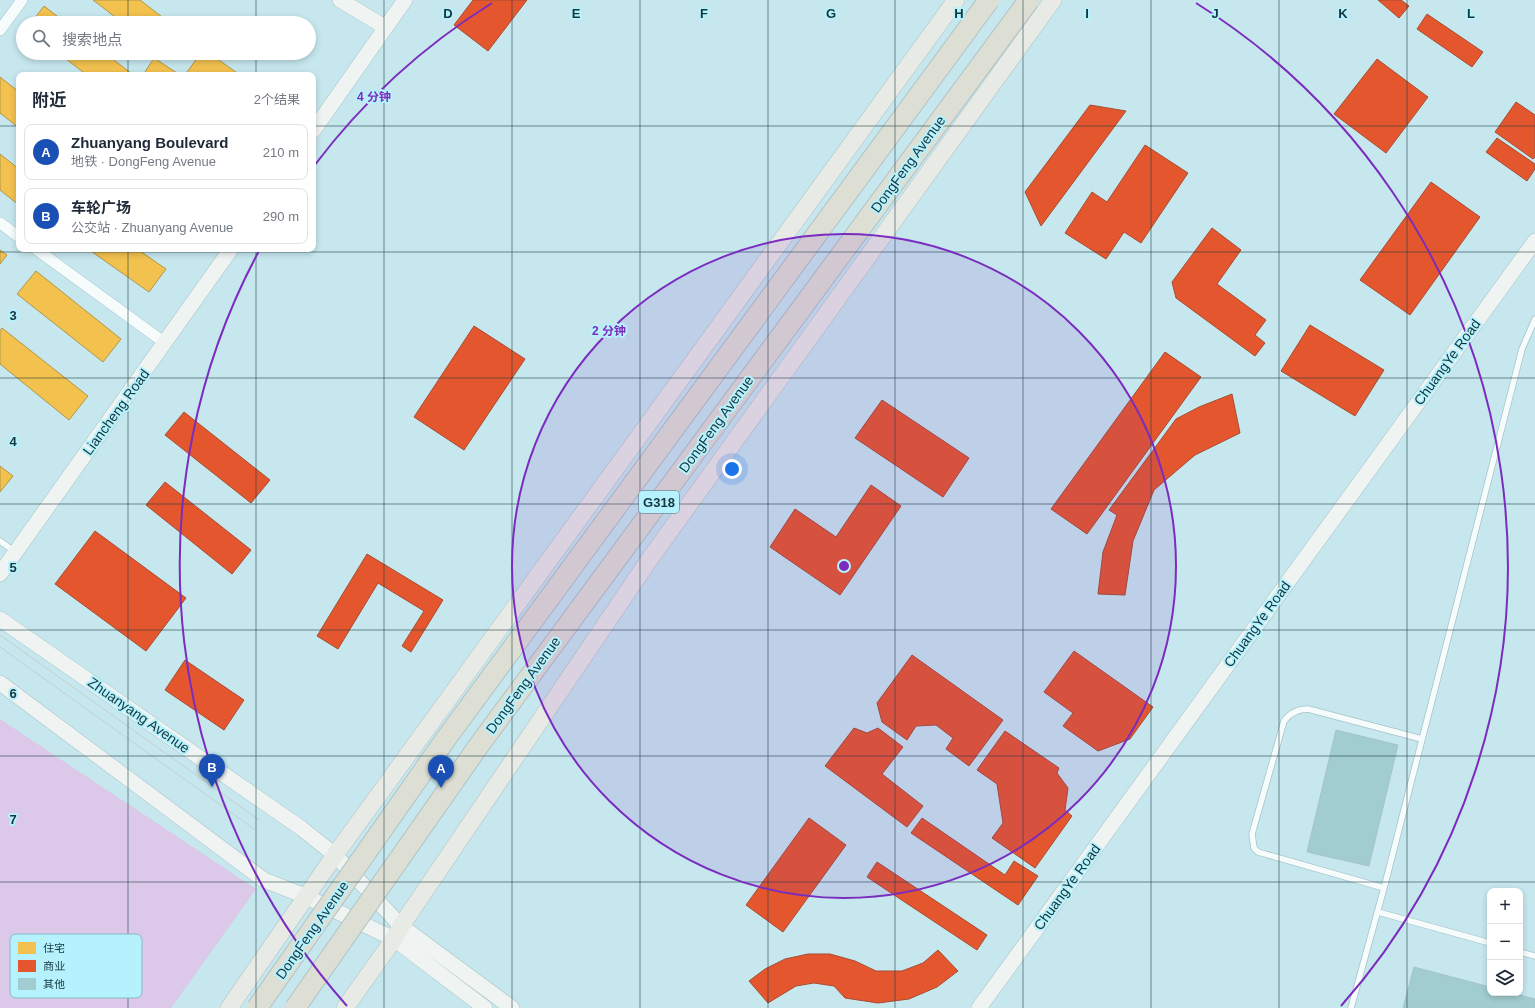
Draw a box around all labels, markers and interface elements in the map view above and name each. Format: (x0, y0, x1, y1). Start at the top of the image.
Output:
text: D (443, 6, 453, 21)
text: E (572, 6, 581, 21)
text: F (700, 6, 708, 21)
text: G (826, 6, 836, 21)
text: H (954, 6, 964, 21)
text: I (1085, 6, 1089, 21)
text: J (1211, 6, 1219, 21)
text: K (1338, 6, 1348, 21)
text: L (1467, 6, 1475, 21)
search box (16, 16, 316, 60)
icon: search (30, 27, 52, 49)
text: 搜索地点 (62, 31, 122, 48)
text: 4 分钟 (357, 90, 391, 104)
text: 附近 (32, 91, 66, 110)
text: 2个结果 (254, 92, 300, 107)
street label: DongFeng Avenue (868, 112, 949, 216)
text: Zhuanyang Boulevard (71, 134, 229, 151)
text: A (41, 145, 51, 160)
text: 210 m (263, 145, 299, 160)
text: 地铁 · DongFeng Avenue (71, 154, 216, 169)
text: 车轮广场 (71, 199, 131, 216)
text: B (41, 209, 51, 224)
text: 290 m (263, 209, 299, 224)
text: 公交站 · Zhuanyang Avenue (71, 220, 233, 235)
text: 3 (9, 308, 17, 323)
street label: ChuangYe Road (1410, 316, 1484, 408)
text: 2 分钟 (592, 324, 626, 338)
street label: Liancheng Road (80, 366, 152, 458)
street label: DongFeng Avenue (676, 372, 757, 476)
text: 4 (9, 434, 17, 449)
your location (722, 459, 742, 479)
road number: G318 (639, 491, 679, 513)
centre of rings (837, 559, 851, 573)
text: 5 (9, 560, 17, 575)
street label: ChuangYe Road (1220, 578, 1294, 670)
street label: DongFeng Avenue (483, 633, 564, 737)
street label: Zhuanyang Avenue (85, 674, 193, 756)
text: 6 (9, 686, 17, 701)
pin: B (199, 754, 225, 787)
pin: A (428, 755, 454, 788)
text: 7 (9, 812, 17, 827)
street label: ChuangYe Road (1030, 841, 1104, 933)
street label: DongFeng Avenue (272, 878, 352, 982)
map controls (1487, 888, 1523, 996)
button: + (1487, 888, 1523, 924)
button: − (1487, 924, 1523, 960)
legend (10, 934, 142, 998)
text: 住宅 (43, 942, 65, 954)
text: 商业 (43, 960, 65, 972)
button: layers (1487, 960, 1523, 996)
text: 其他 (43, 978, 65, 990)

